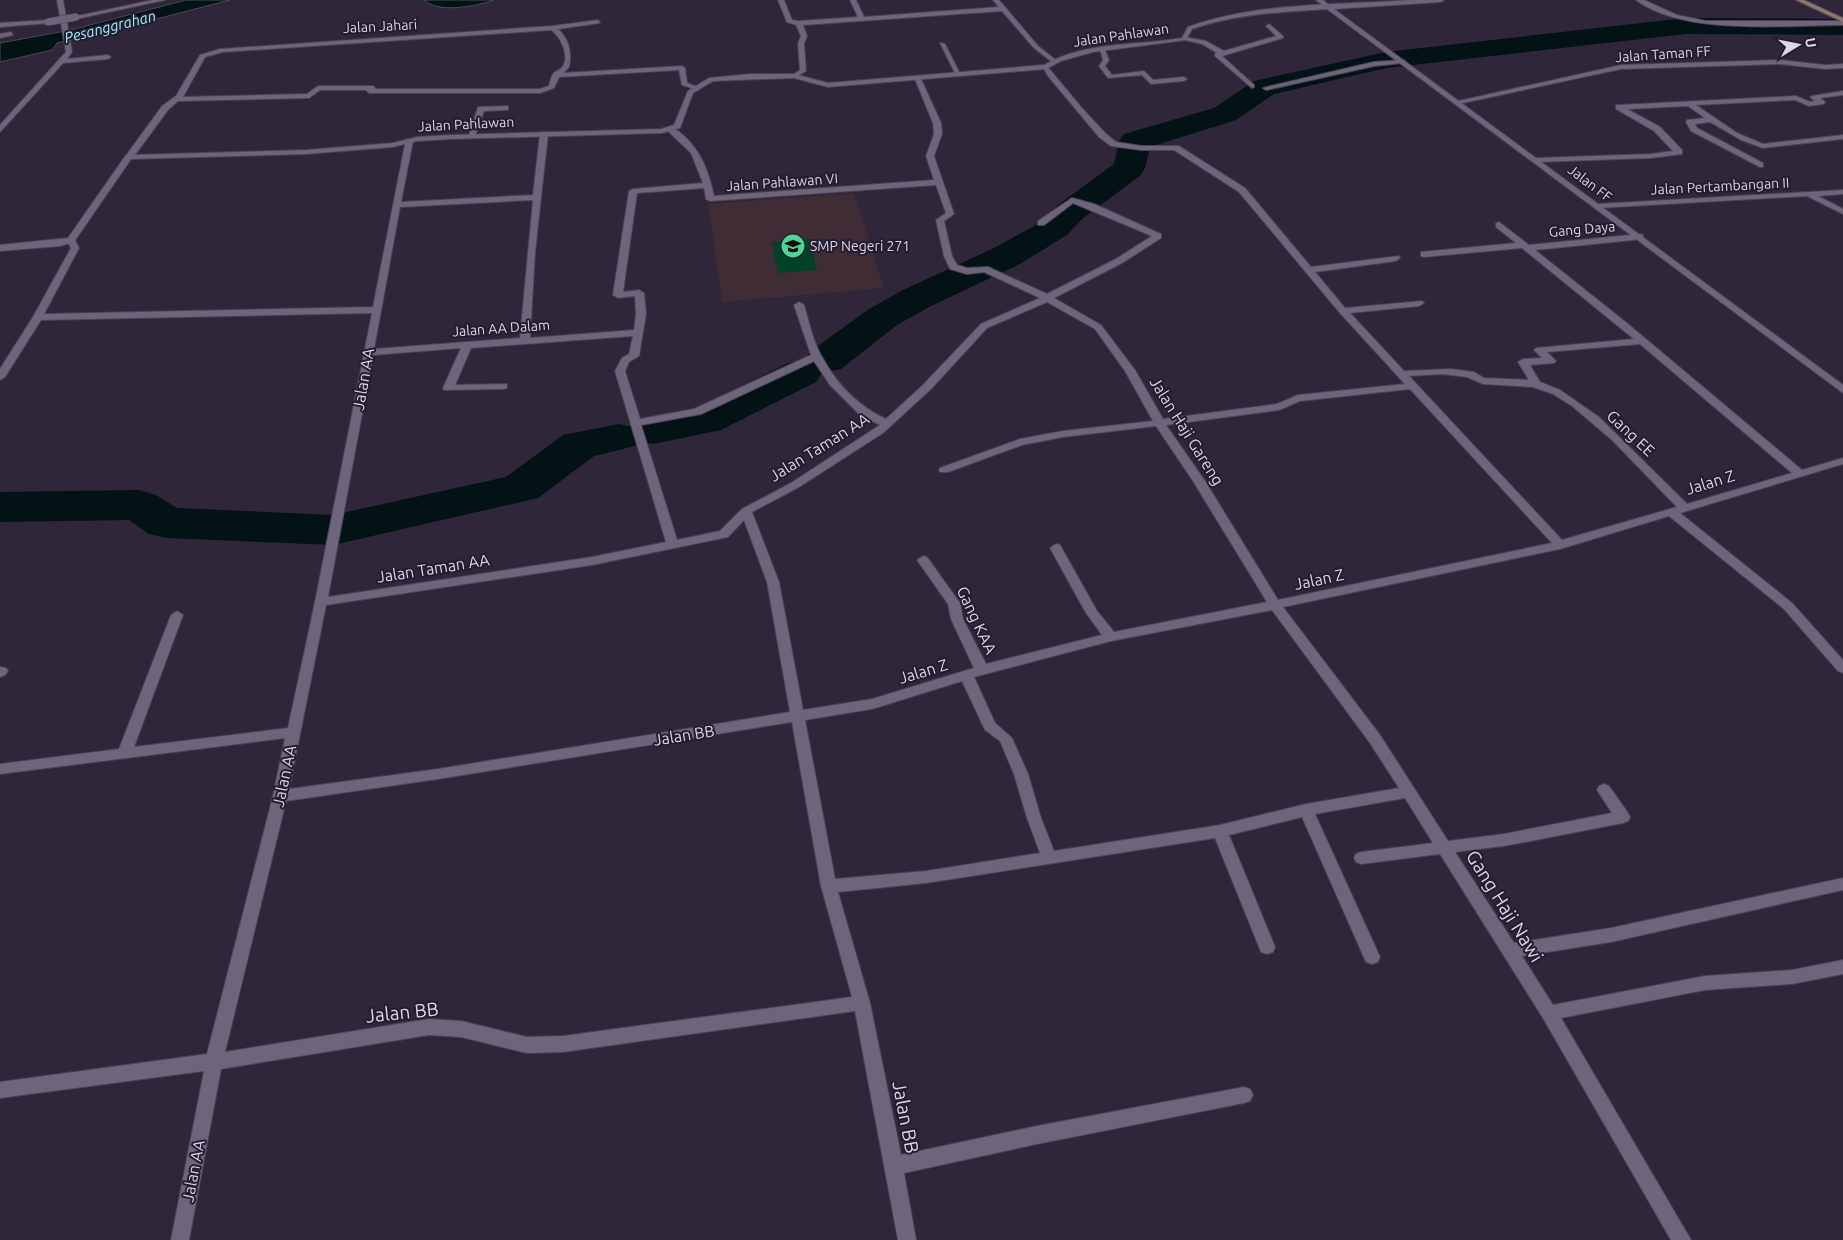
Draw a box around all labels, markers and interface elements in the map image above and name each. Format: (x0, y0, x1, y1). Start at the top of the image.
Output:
water label: Pesanggrahan (62, 7, 157, 46)
street label: Jalan Jahari (343, 16, 417, 36)
street label: Jalan Pahlawan (1072, 20, 1170, 50)
north arrow (1773, 20, 1823, 70)
text: U (1802, 37, 1820, 49)
street label: Jalan Taman FF (1615, 43, 1711, 65)
street label: Jalan Pahlawan (417, 113, 515, 135)
street label: Jalan FF (1565, 161, 1615, 205)
street label: Jalan Pahlawan VI (725, 170, 839, 194)
street label: Jalan Pertambangan II (1650, 174, 1790, 198)
street label: Gang Daya (1548, 218, 1616, 240)
school or university icon: SMP Negeri 271 (780, 233, 806, 259)
place label: SMP Negeri 271 (810, 238, 910, 254)
street label: Jalan AA Dalam (452, 317, 550, 339)
street label: Jalan AA (349, 346, 377, 411)
street label: Jalan Haji Gareng (1146, 374, 1228, 488)
street label: Gang EE (1603, 406, 1659, 460)
street label: Jalan Taman AA (766, 409, 873, 485)
street label: Jalan Z (1683, 466, 1737, 498)
street label: Jalan Taman AA (375, 550, 491, 586)
street label: Jalan Z (1292, 565, 1346, 593)
street label: Gang KAA (954, 583, 1001, 657)
street label: Jalan Z (896, 655, 950, 687)
street label: Jalan BB (652, 721, 716, 749)
street label: Jalan AA (269, 743, 299, 809)
street label: Gang Haji Nawi (1462, 846, 1548, 966)
street label: Jalan BB (364, 997, 440, 1027)
street label: Jalan BB (888, 1079, 924, 1155)
street label: Jalan AA (178, 1138, 208, 1203)

